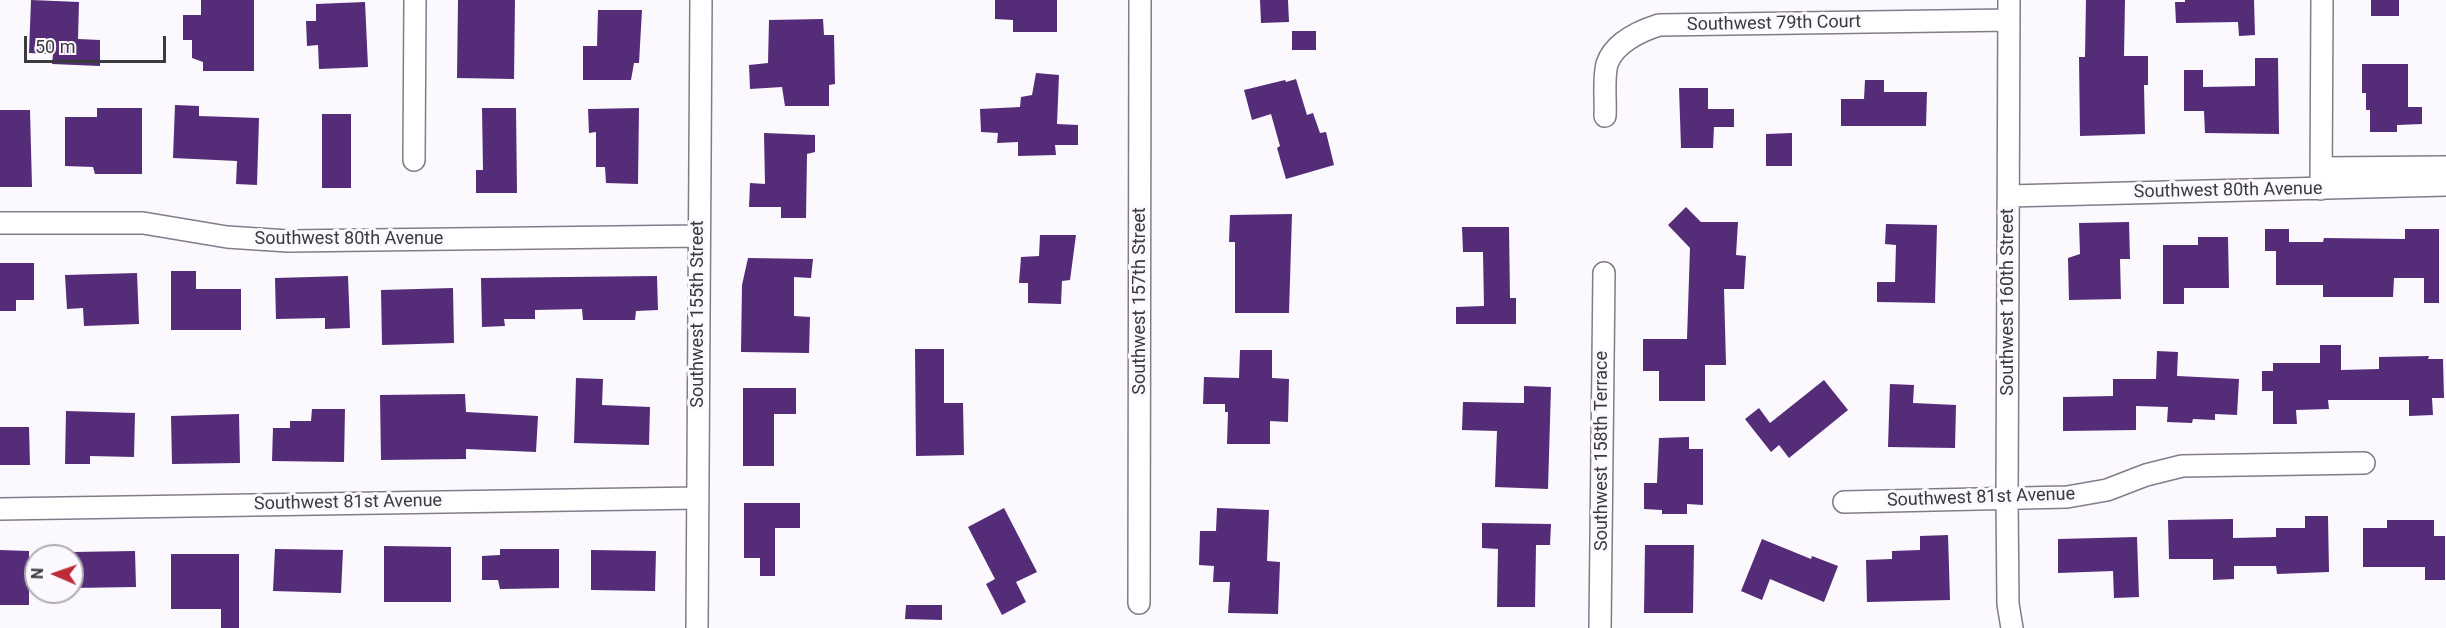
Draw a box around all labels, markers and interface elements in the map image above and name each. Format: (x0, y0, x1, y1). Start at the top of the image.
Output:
street label: Southwest 79th Court (1687, 12, 1861, 36)
scale bar (27, 24, 170, 62)
text: 50 m (35, 36, 75, 57)
street label: Southwest 80th Avenue (2133, 179, 2323, 203)
street label: Southwest 157th Street (1129, 207, 1151, 395)
street label: Southwest 160th Street (1997, 208, 2019, 396)
street label: Southwest 155th Street (687, 220, 709, 408)
street label: Southwest 80th Avenue (255, 228, 443, 250)
street label: Southwest 158th Terrace (1591, 351, 1613, 551)
street label: Southwest 81st Avenue (1887, 484, 2075, 512)
street label: Southwest 81st Avenue (254, 491, 442, 515)
north arrow (24, 544, 84, 604)
text: N (28, 567, 47, 579)

